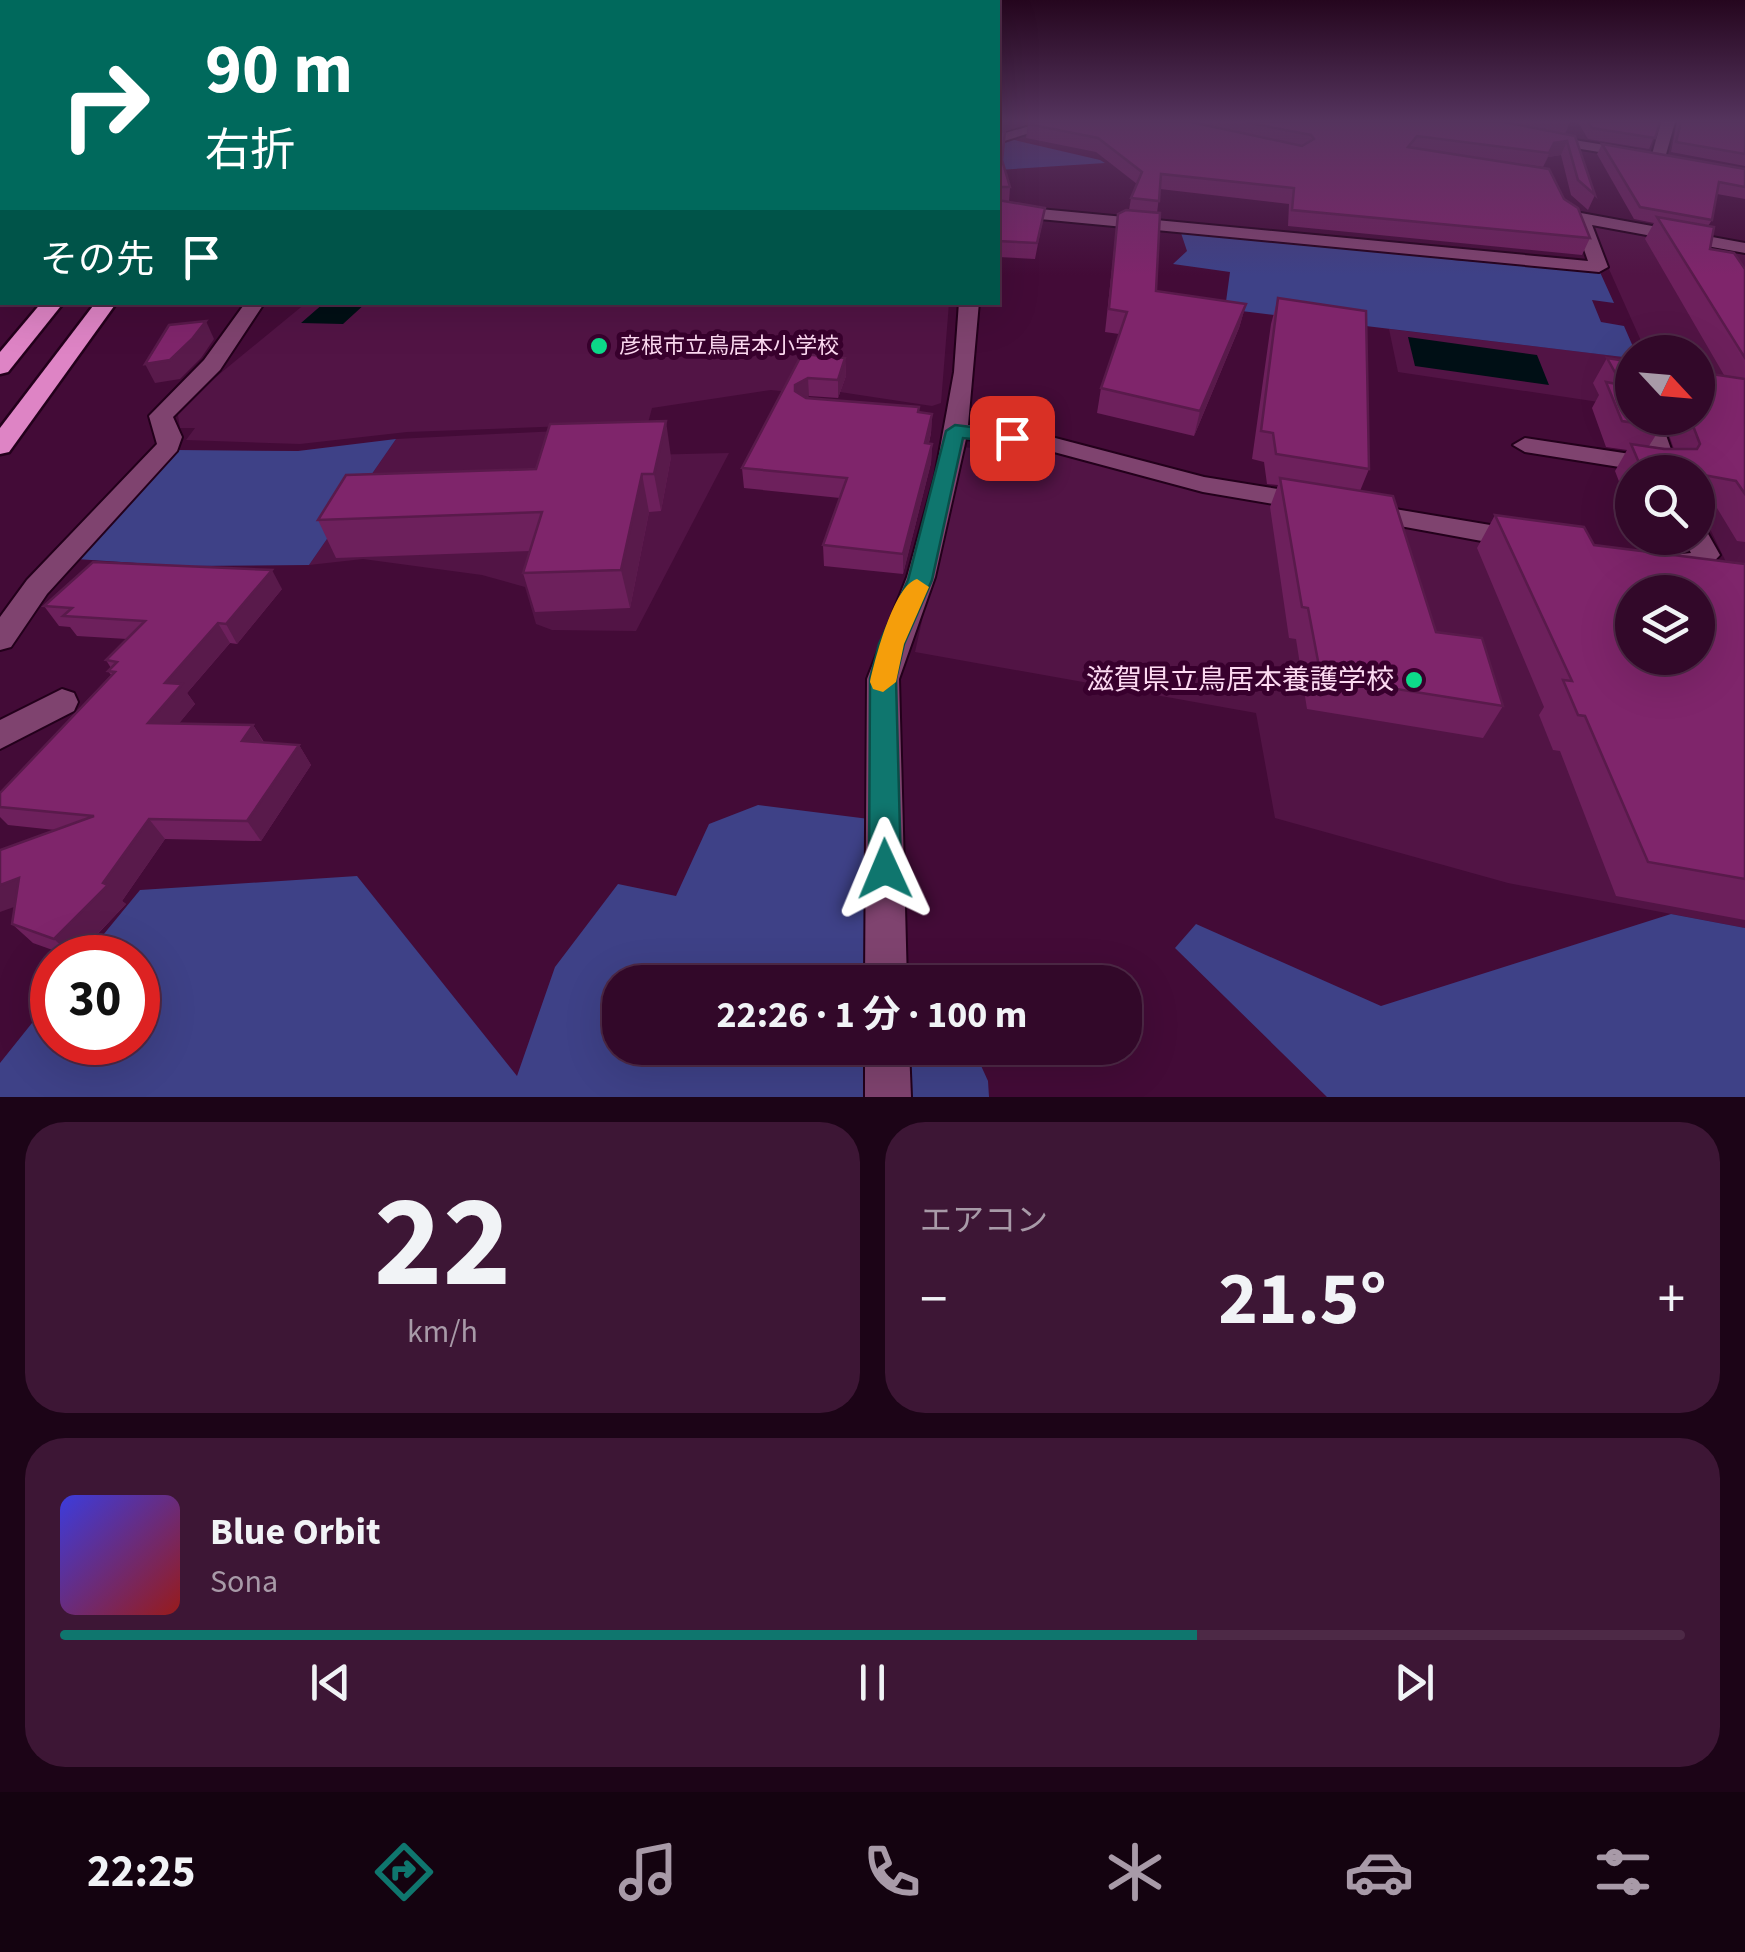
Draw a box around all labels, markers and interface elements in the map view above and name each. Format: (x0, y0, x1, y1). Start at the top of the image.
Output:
text: 90 m (205, 20, 353, 120)
icon: right (40, 40, 170, 170)
text: 右折 (205, 119, 295, 183)
icon: arrive (174, 230, 229, 285)
text: その先 (40, 233, 154, 287)
place label: 彦根市立鳥居本小学校 (619, 330, 839, 362)
marker: 彦根市立鳥居本小学校 (588, 335, 610, 357)
north arrow (1615, 335, 1715, 435)
map controls (1615, 335, 1715, 675)
pin (970, 396, 1055, 481)
icon: arrive (985, 411, 1040, 466)
button: search (1615, 455, 1715, 555)
button: layers (1615, 575, 1715, 675)
place label: 滋賀県立鳥居本養護学校 (1086, 660, 1394, 700)
marker: 滋賀県立鳥居本養護学校 (1403, 669, 1425, 691)
position arrow (833, 817, 937, 921)
speed limit sign: 30 (30, 935, 160, 1065)
text: 22:26 · 1 分 · 100 m (717, 988, 1027, 1042)
text: 22 (374, 1151, 511, 1336)
text: エアコン (920, 1198, 1048, 1244)
text: 21.5° (1218, 1246, 1387, 1353)
text: − (920, 1261, 947, 1339)
text: + (1658, 1261, 1685, 1339)
text: km/h (407, 1309, 478, 1355)
text: Blue Orbit (210, 1505, 381, 1559)
text: Sona (210, 1559, 278, 1605)
icon: previous (303, 1655, 358, 1710)
icon: pause (845, 1655, 900, 1710)
icon: next (1387, 1655, 1442, 1710)
icon: directions (369, 1837, 439, 1907)
icon: music (613, 1837, 683, 1907)
icon: phone (857, 1837, 927, 1907)
icon: climate (1100, 1837, 1170, 1907)
icon: car (1344, 1837, 1414, 1907)
icon: filters (1588, 1837, 1658, 1907)
text: 22:25 (87, 1840, 195, 1904)

